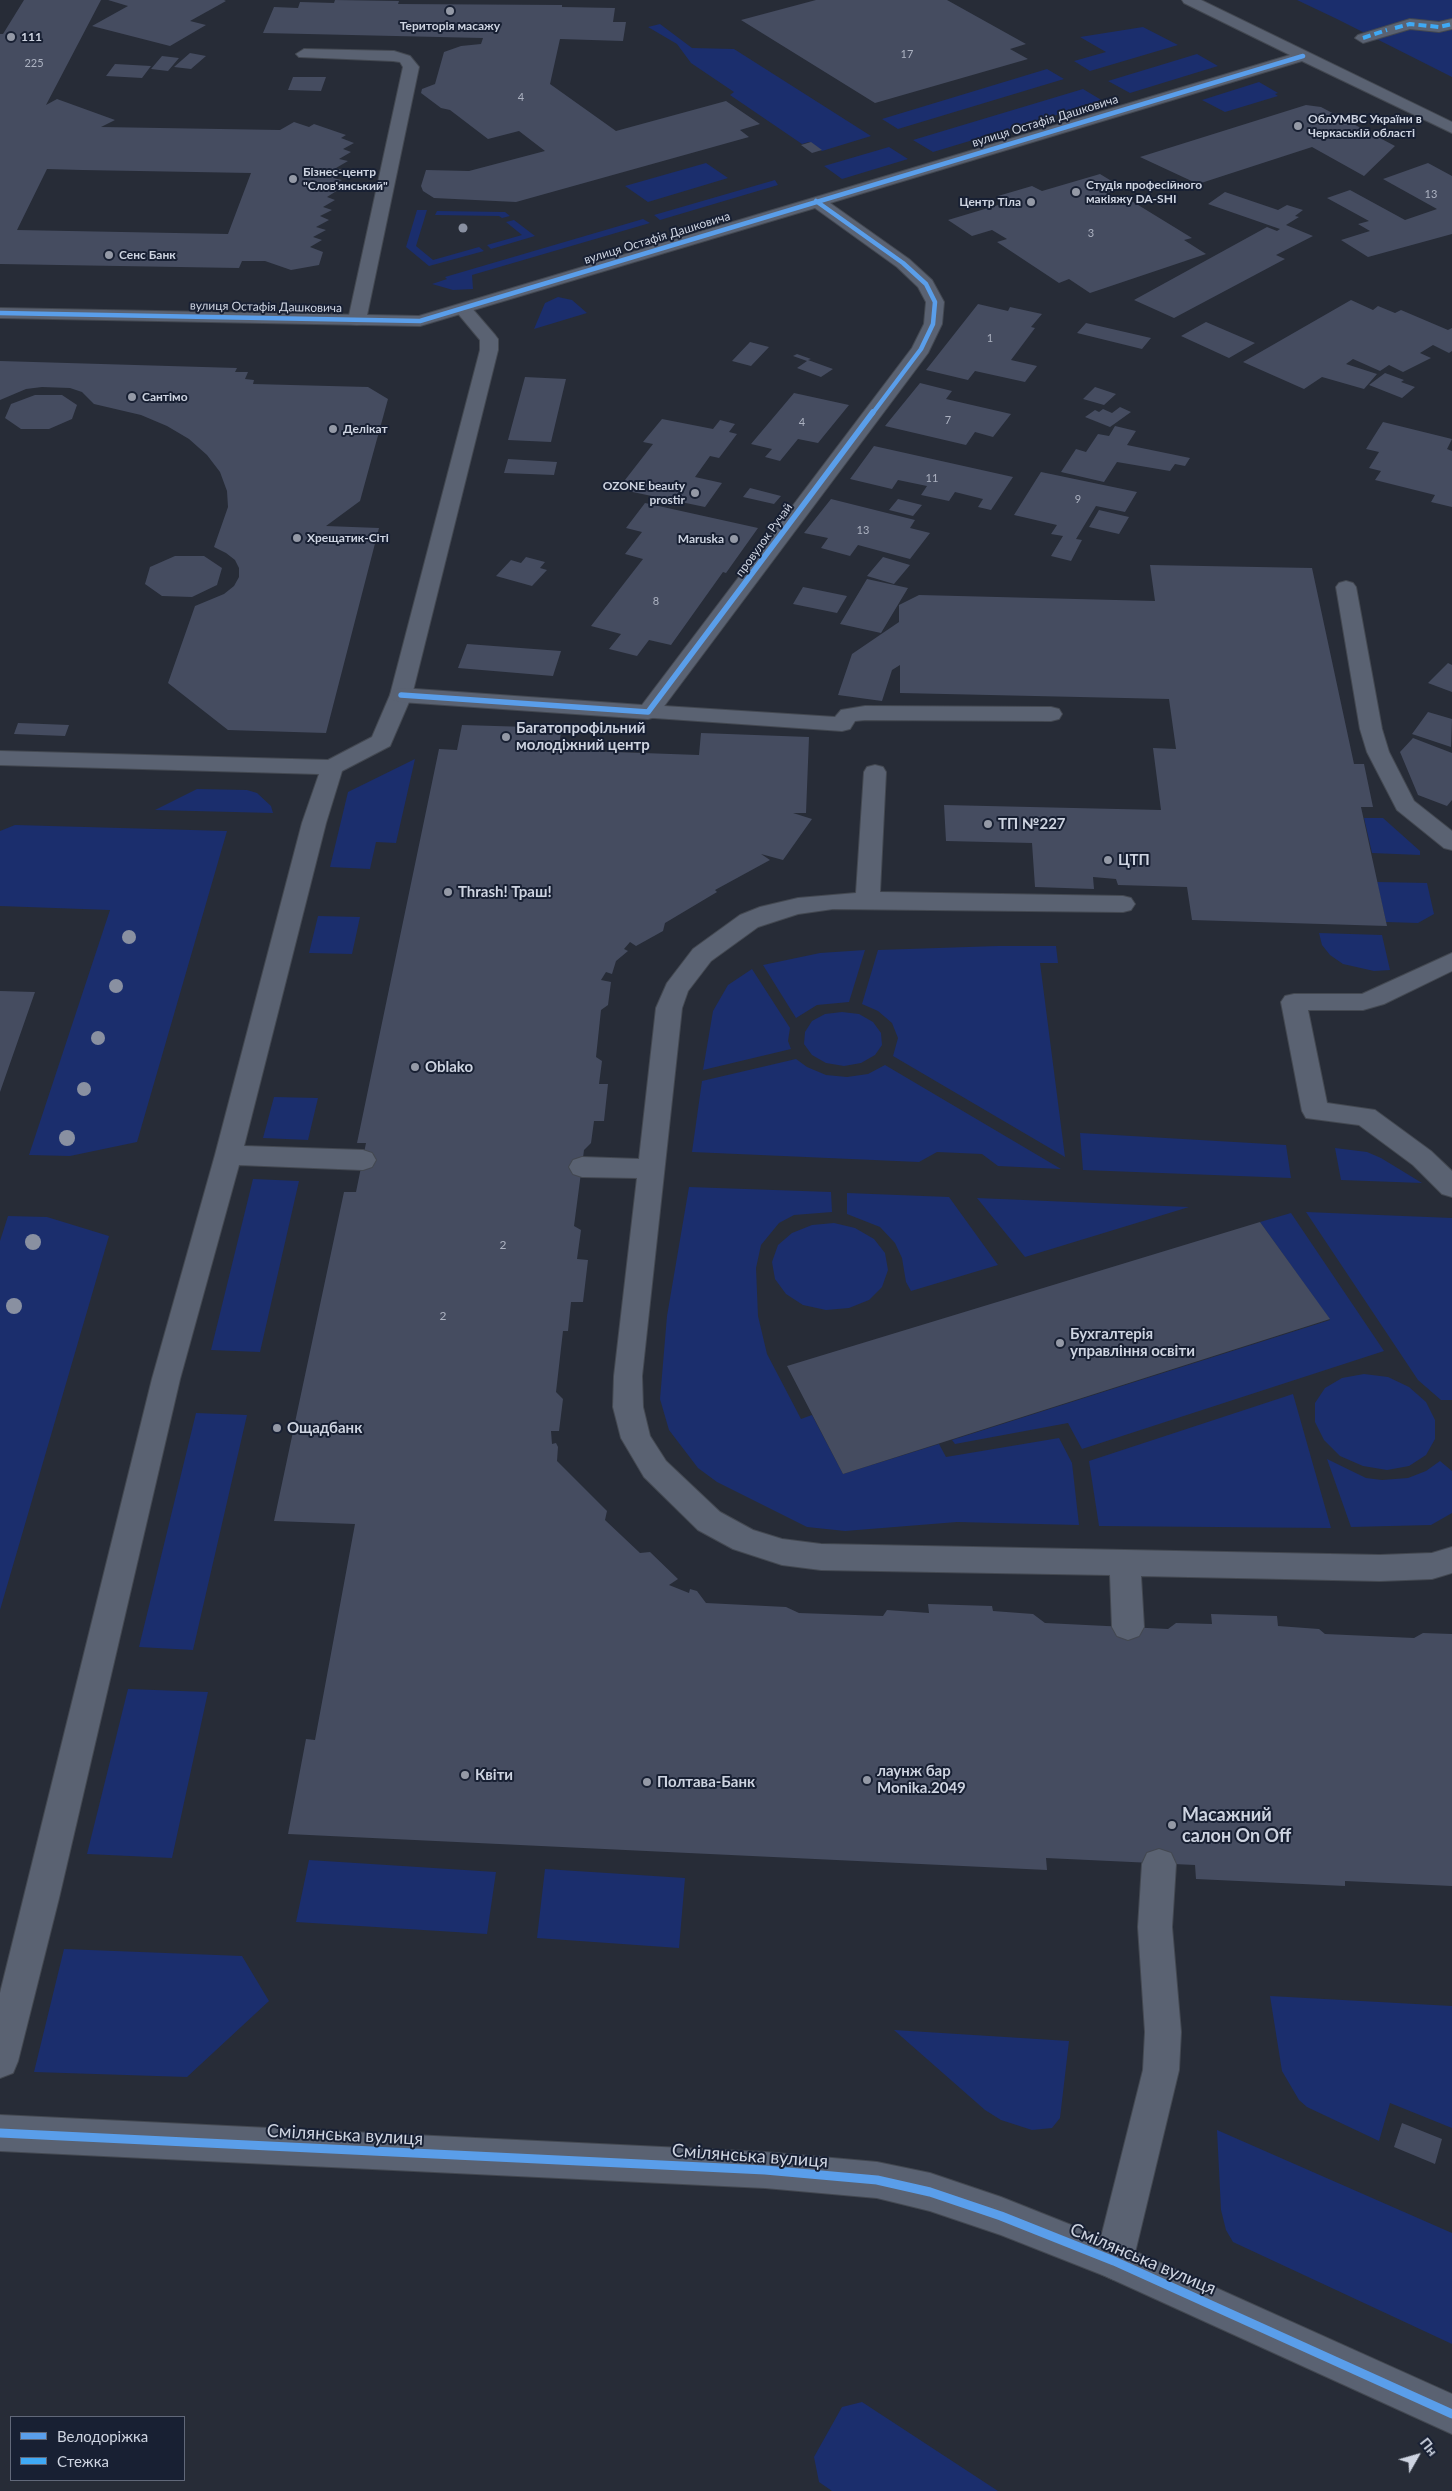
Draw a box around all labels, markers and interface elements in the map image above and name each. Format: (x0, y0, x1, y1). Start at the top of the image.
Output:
marker: Територія масажу (444, 5, 456, 17)
place label: Територія масажу (400, 19, 500, 33)
place label: 111 (21, 30, 42, 44)
marker: 111 (5, 31, 17, 43)
house number: 17 (901, 47, 913, 61)
house number: 225 (24, 56, 44, 70)
house number: 4 (518, 90, 524, 104)
street label: вулиця Остафія Дашковича (970, 92, 1120, 150)
place label: ОблУМВС України в Черкаській області (1308, 112, 1422, 140)
marker: ОблУМВС України в Черкаській області (1292, 120, 1304, 132)
place label: Бізнес-центр "Слов'янський" (303, 165, 388, 193)
marker: Бізнес-центр "Слов'янський" (287, 173, 299, 185)
place label: Студія професійного макіяжу DA-SHI (1086, 178, 1202, 206)
marker: Студія професійного макіяжу DA-SHI (1070, 186, 1082, 198)
house number: 13 (1425, 187, 1437, 201)
place label: Центр Тіла (959, 195, 1021, 209)
marker: Центр Тіла (1025, 196, 1037, 208)
street label: вулиця Остафія Дашковича (582, 209, 732, 267)
house number: 3 (1088, 226, 1094, 240)
place label: Сенс Банк (119, 248, 176, 262)
marker: Сенс Банк (103, 249, 115, 261)
street label: вулиця Остафія Дашковича (190, 298, 342, 316)
house number: 1 (987, 331, 993, 345)
place label: Сантімо (142, 390, 188, 404)
marker: Сантімо (126, 391, 138, 403)
house number: 7 (945, 413, 951, 427)
house number: 4 (799, 415, 805, 429)
place label: Делікат (343, 422, 388, 436)
marker: Делікат (327, 423, 339, 435)
house number: 11 (926, 471, 938, 485)
place label: OZONE beauty prostir (603, 479, 685, 507)
marker: OZONE beauty prostir (689, 487, 701, 499)
house number: 9 (1075, 492, 1081, 506)
street label: провулок Ручай (733, 500, 795, 580)
house number: 13 (857, 523, 869, 537)
place label: Хрещатик-Сіті (307, 531, 389, 545)
marker: Хрещатик-Сіті (291, 532, 303, 544)
place label: Maruska (678, 532, 724, 546)
marker: Maruska (728, 533, 740, 545)
house number: 8 (653, 594, 659, 608)
place label: Багатопрофільний молодіжний центр (516, 719, 650, 754)
marker: Багатопрофільний молодіжний центр (500, 731, 512, 743)
place label: ТП №227 (998, 815, 1066, 833)
marker: ТП №227 (982, 818, 994, 830)
place label: ЦТП (1118, 851, 1150, 869)
marker: ЦТП (1102, 854, 1114, 866)
place label: Thrash! Траш! (458, 883, 552, 901)
marker: Thrash! Траш! (442, 886, 454, 898)
place label: Oblako (425, 1058, 473, 1076)
marker: Oblako (409, 1061, 421, 1073)
house number: 2 (500, 1238, 506, 1252)
house number: 2 (440, 1309, 446, 1323)
place label: Бухгалтерія управління освіти (1070, 1325, 1195, 1360)
marker: Бухгалтерія управління освіти (1054, 1337, 1066, 1349)
place label: Ощадбанк (287, 1419, 362, 1437)
marker: Ощадбанк (271, 1422, 283, 1434)
place label: лаунж бар Monika.2049 (877, 1762, 966, 1797)
place label: Квіти (475, 1766, 513, 1784)
marker: Квіти (459, 1769, 471, 1781)
place label: Полтава-Банк (657, 1773, 755, 1791)
marker: лаунж бар Monika.2049 (861, 1774, 873, 1786)
marker: Полтава-Банк (641, 1776, 653, 1788)
place label: Масажний салон On Off (1182, 1804, 1291, 1846)
marker: Масажний салон On Off (1166, 1819, 1178, 1831)
street label: Смілянська вулиця (266, 2120, 424, 2150)
street label: Смілянська вулиця (671, 2140, 829, 2172)
street label: Смілянська вулиця (1067, 2219, 1219, 2299)
legend (10, 2416, 185, 2481)
text: Велодоріжка (57, 2427, 148, 2445)
north arrow (1392, 2431, 1442, 2481)
text: Пн (1417, 2434, 1442, 2459)
text: Стежка (57, 2452, 109, 2470)

